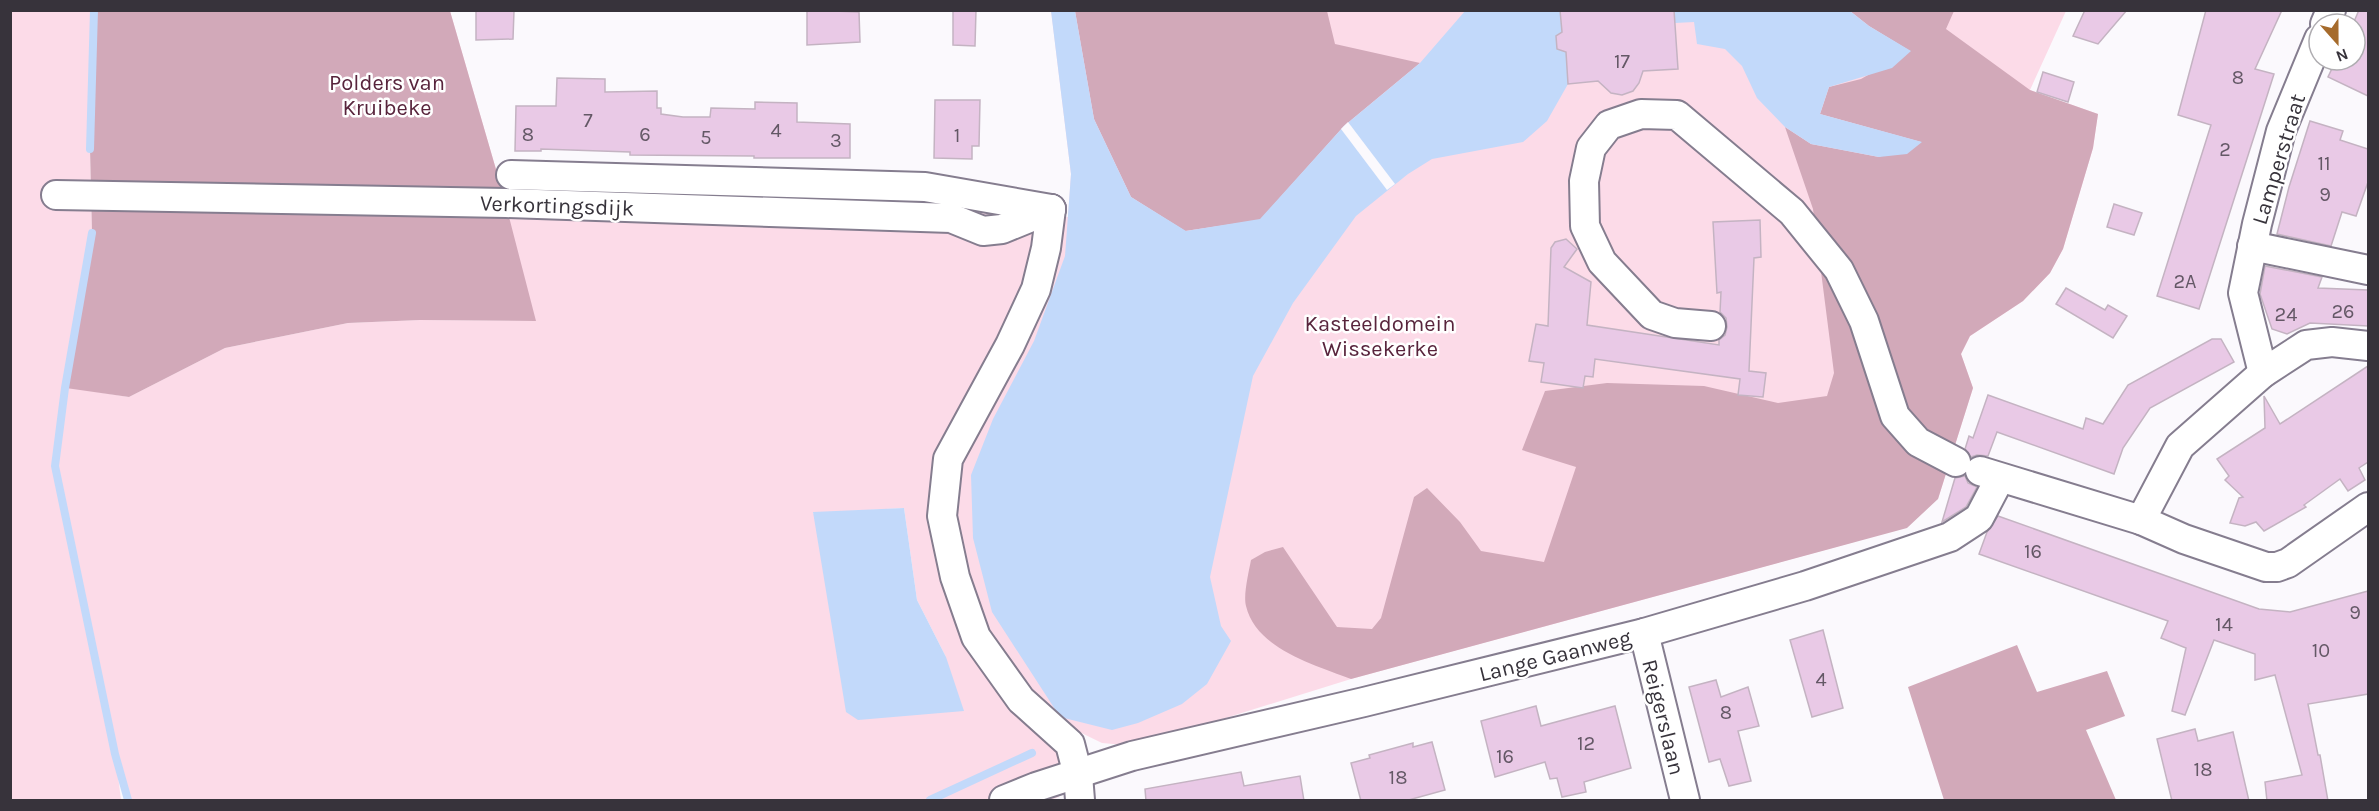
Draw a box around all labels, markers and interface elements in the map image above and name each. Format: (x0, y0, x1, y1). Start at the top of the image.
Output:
north arrow (2307, 12, 2367, 72)
text: N (2333, 45, 2351, 66)
house number: 17 (1614, 50, 1631, 73)
house number: 8 (2232, 66, 2244, 89)
park label: Polders van Kruibeke (329, 70, 445, 121)
street label: Lamperstraat (2247, 91, 2311, 228)
house number: 7 (583, 109, 593, 132)
house number: 4 (770, 119, 782, 142)
house number: 8 (522, 123, 534, 146)
house number: 6 (639, 123, 651, 146)
house number: 1 (954, 124, 960, 147)
house number: 5 (700, 126, 712, 149)
house number: 3 (830, 129, 842, 152)
house number: 2 (2219, 138, 2231, 161)
house number: 11 (2317, 152, 2331, 175)
house number: 9 (2319, 183, 2331, 206)
street label: Verkortingsdijk (479, 190, 635, 222)
house number: 2A (2173, 270, 2197, 293)
house number: 26 (2331, 300, 2355, 323)
house number: 24 (2275, 303, 2297, 326)
park label: Kasteeldomein Wissekerke (1305, 311, 1455, 362)
house number: 16 (2024, 540, 2042, 563)
house number: 9 (2349, 601, 2361, 624)
house number: 14 (2215, 613, 2233, 636)
street label: Lange Gaanweg (1476, 624, 1635, 687)
house number: 10 (2312, 639, 2330, 662)
street label: Reigerslaan (1636, 657, 1690, 778)
house number: 4 (1815, 668, 1827, 691)
house number: 8 (1720, 701, 1732, 724)
house number: 12 (1577, 732, 1595, 755)
house number: 16 (1496, 745, 1514, 768)
house number: 18 (2194, 758, 2212, 781)
house number: 18 (1389, 766, 1407, 789)

